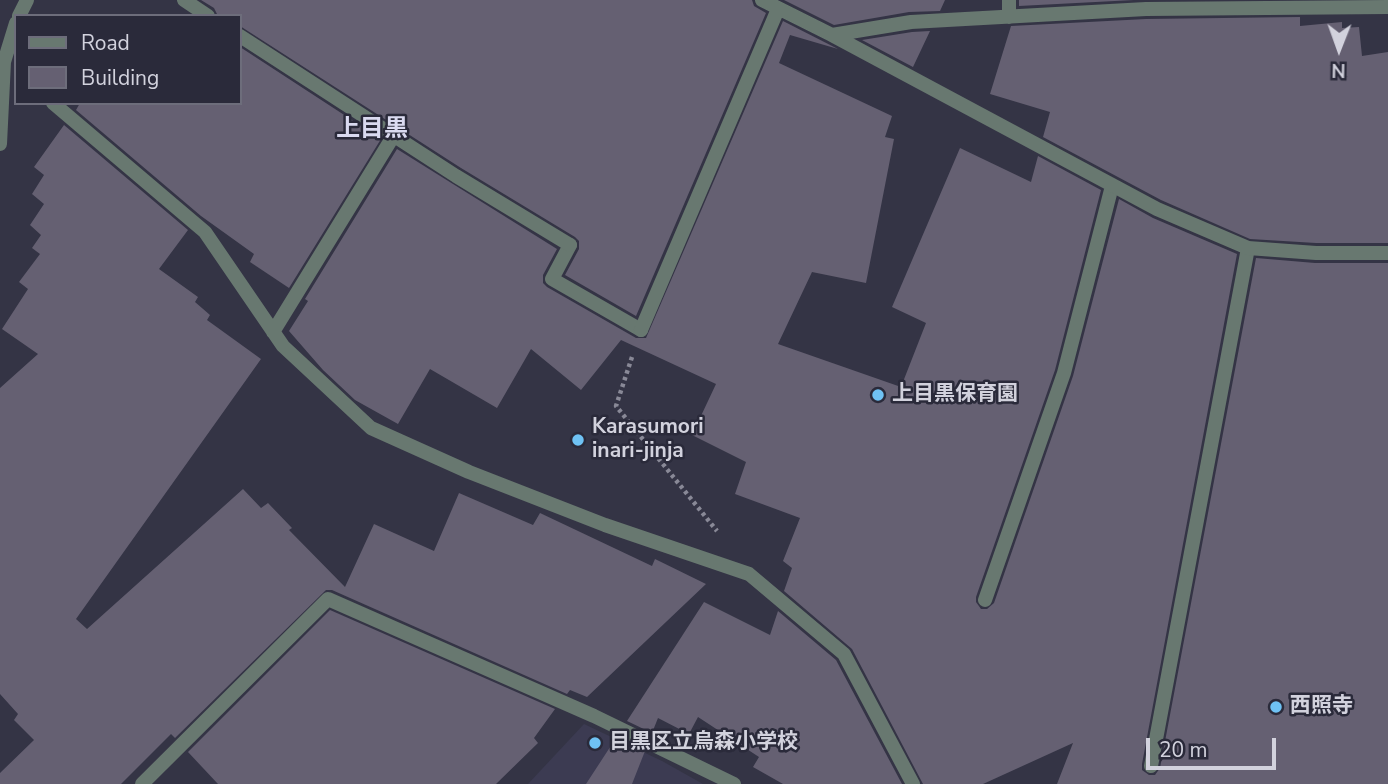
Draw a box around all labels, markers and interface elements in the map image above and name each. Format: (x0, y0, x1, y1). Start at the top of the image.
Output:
legend (14, 14, 242, 105)
north arrow (1304, 14, 1374, 84)
text: Road (81, 29, 130, 57)
text: N (1331, 57, 1346, 83)
text: Building (81, 64, 159, 92)
district label: 上目黒 (336, 116, 408, 144)
place label: 上目黒保育園 (892, 382, 1018, 408)
marker: 上目黒保育園 (870, 387, 886, 403)
place label: Karasumori inari-jinja (592, 415, 704, 465)
marker: Karasumori inari-jinja (570, 432, 586, 448)
place label: 西照寺 (1290, 694, 1353, 720)
marker: 西照寺 (1268, 699, 1284, 715)
scale bar (1150, 724, 1280, 768)
place label: 目黒区立烏森小学校 (609, 730, 798, 756)
marker: 目黒区立烏森小学校 (587, 735, 603, 751)
text: 20 m (1159, 736, 1208, 764)

